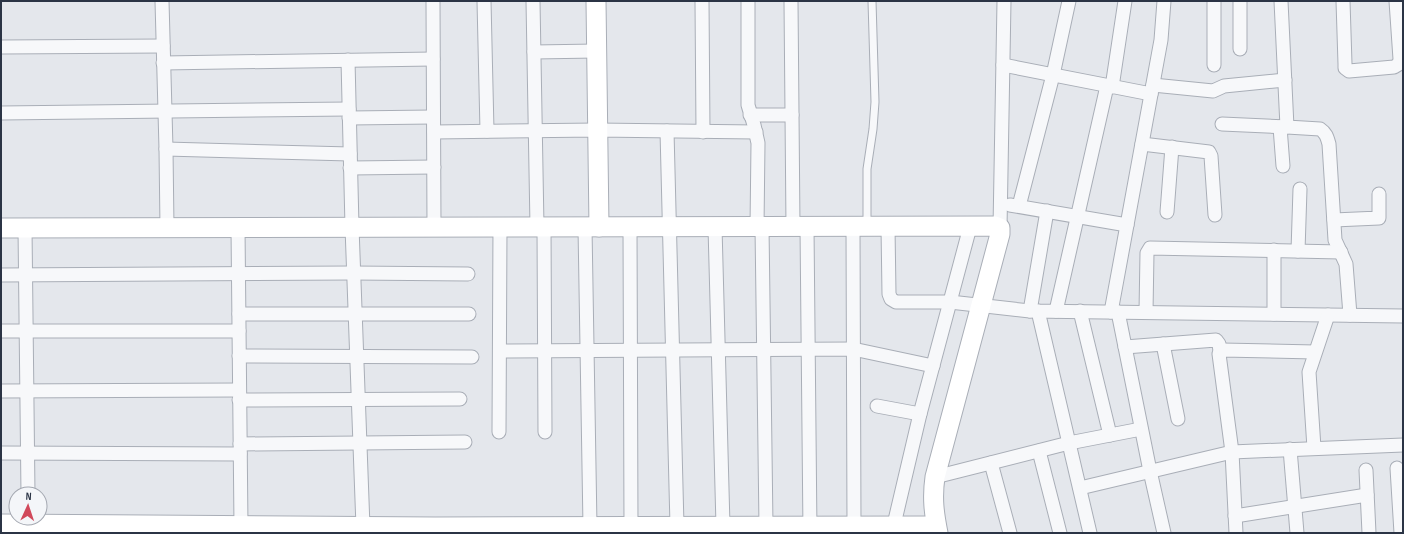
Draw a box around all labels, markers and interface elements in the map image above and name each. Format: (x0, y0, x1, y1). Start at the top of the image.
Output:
north arrow (8, 486, 48, 526)
text: N (25, 490, 32, 503)

